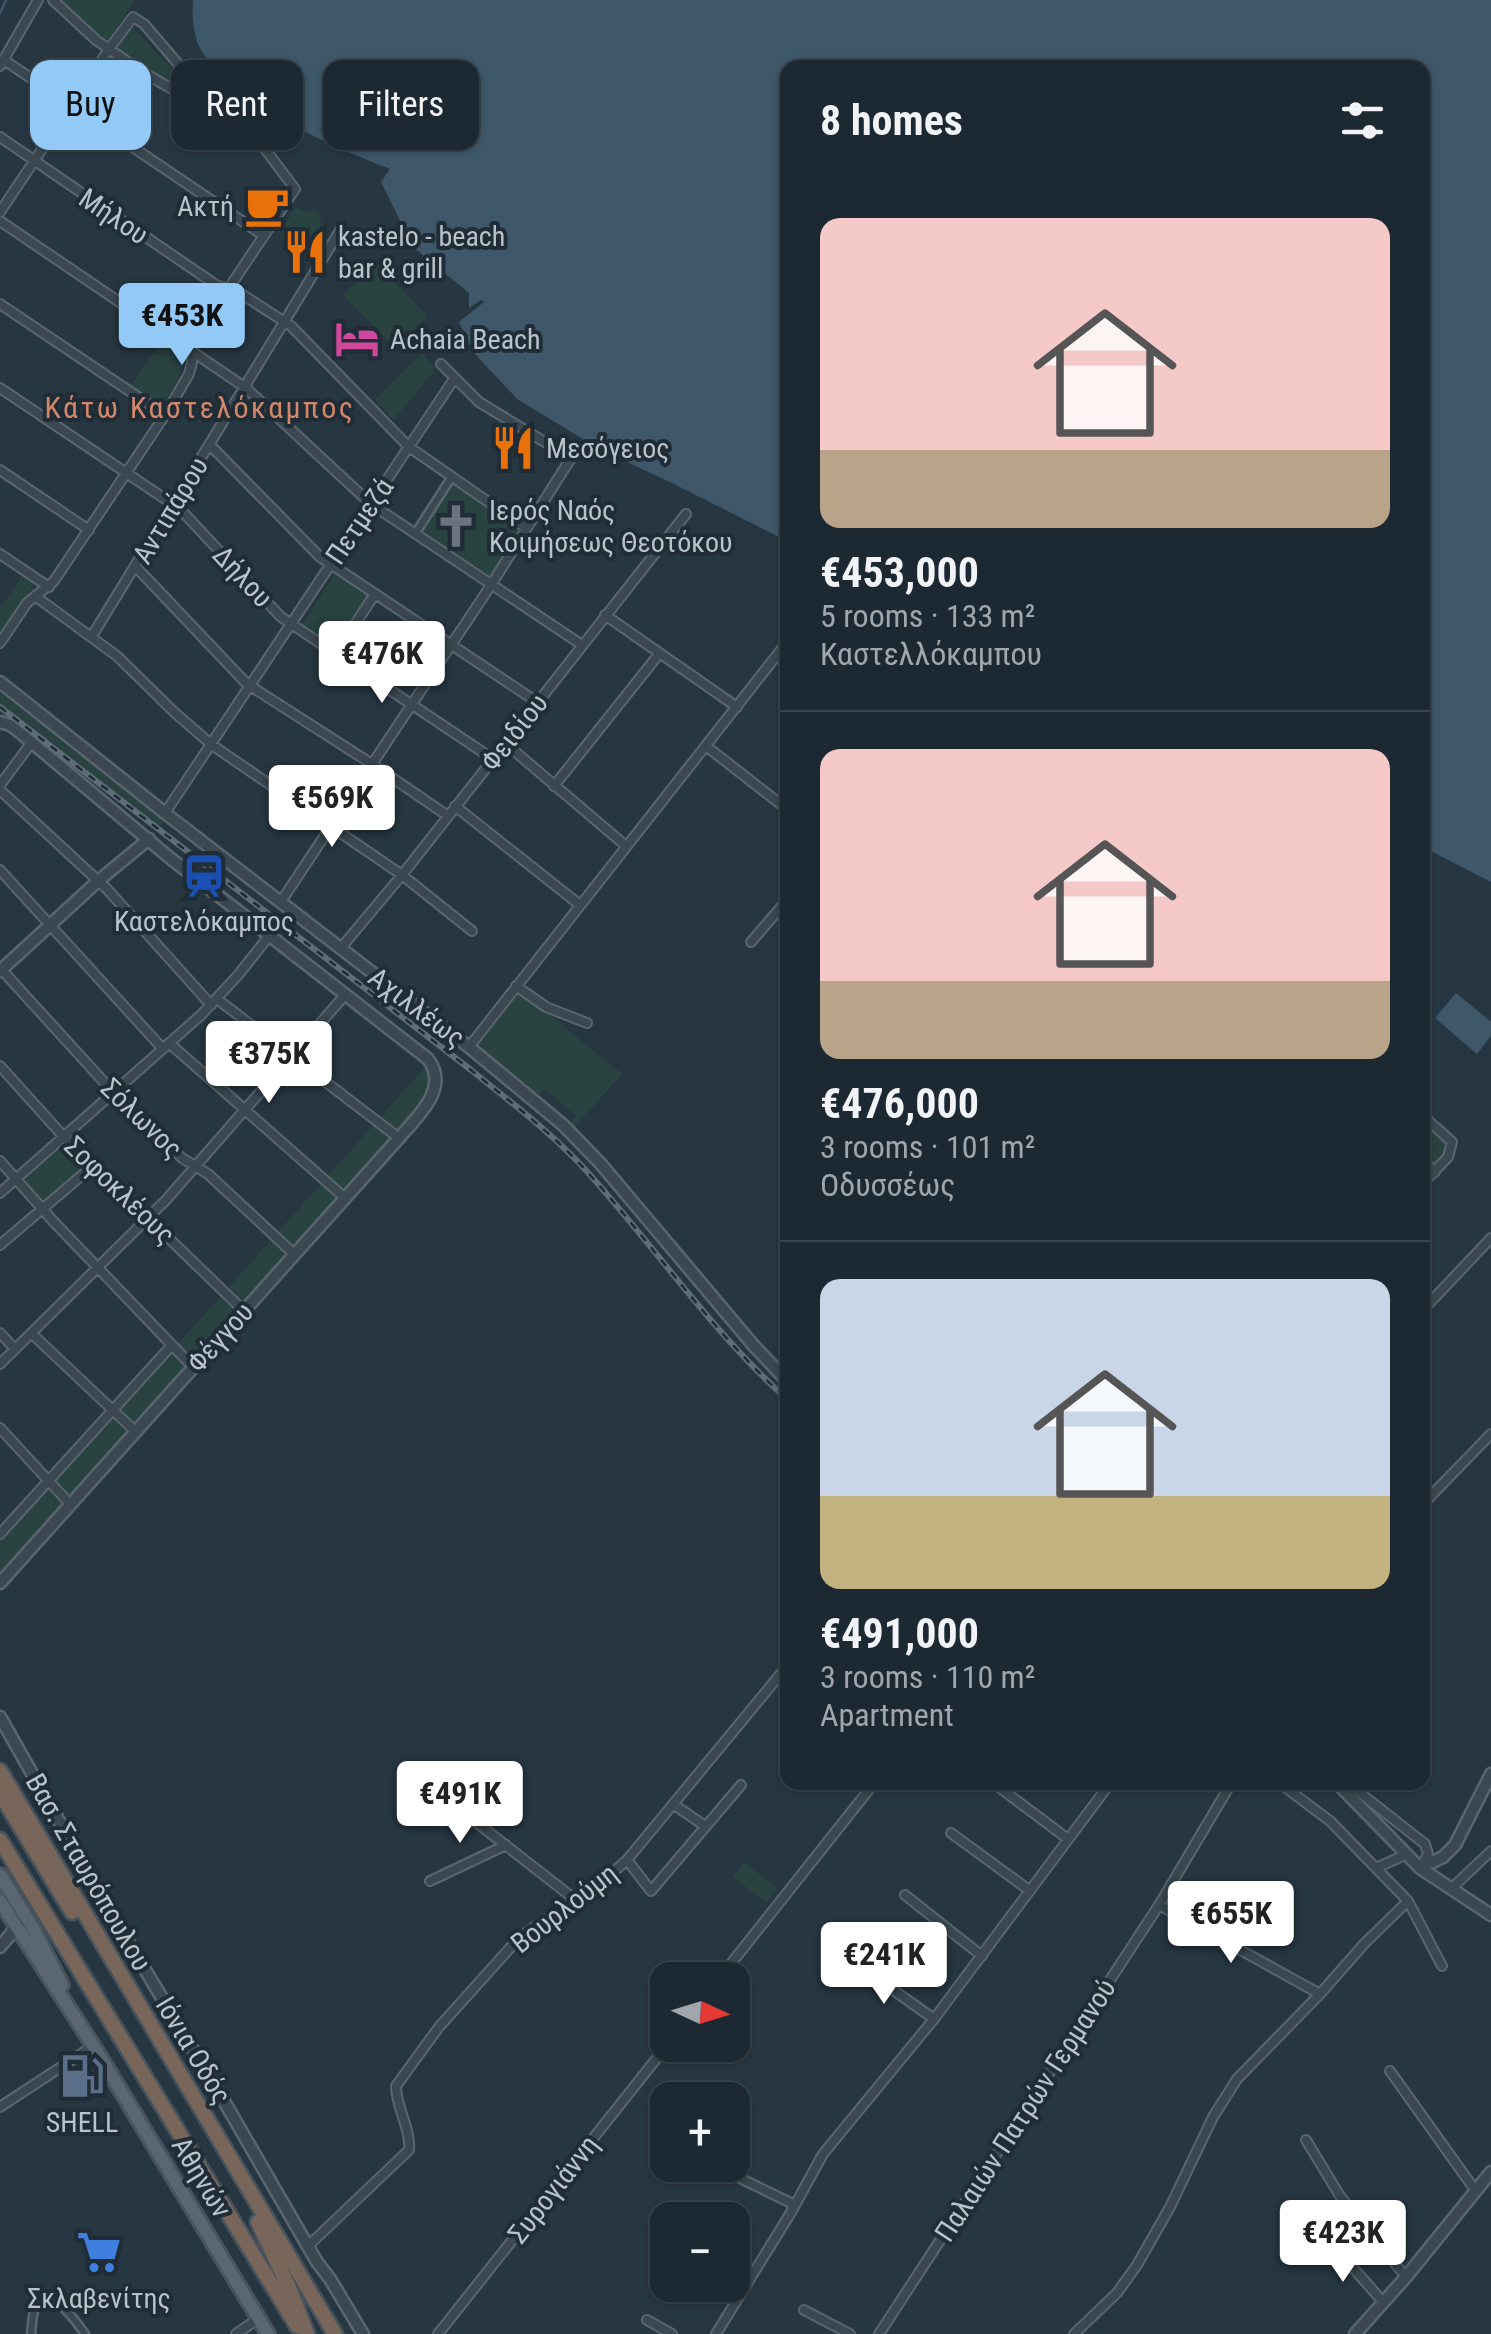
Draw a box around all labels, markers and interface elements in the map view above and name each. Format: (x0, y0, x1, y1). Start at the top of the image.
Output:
chip: Buy (30, 60, 151, 150)
chip: Rent (171, 60, 303, 150)
chip: Filters (323, 60, 479, 150)
icon: filters (1335, 93, 1390, 148)
text: 8 homes (820, 96, 963, 145)
street label: Μήλου (73, 181, 155, 251)
cafe icon: Ακτή (243, 182, 291, 230)
place label: Ακτή (177, 190, 234, 223)
place label: kastelo - beach bar & grill (338, 220, 505, 285)
restaurant icon: kastelo - beach bar & grill (281, 228, 329, 276)
pin: €453K (112, 283, 252, 368)
icon: home (1015, 283, 1195, 463)
text: €453K (141, 296, 223, 334)
hotel icon: Achaia Beach (333, 315, 381, 363)
place label: Achaia Beach (390, 323, 541, 356)
district label: Κάτω Καστελόκαμπος (45, 390, 355, 425)
restaurant icon: Μεσόγειος (489, 424, 537, 472)
place label: Μεσόγειος (546, 432, 669, 465)
street label: Αντιπάρου (126, 451, 215, 570)
street label: Πετμεζά (319, 472, 400, 571)
place label: Ιερός Ναός Κοιμήσεως Θεοτόκου (489, 494, 733, 559)
church icon: Ιερός Ναός Κοιμήσεως Θεοτόκου (432, 502, 480, 550)
street label: Δήλου (206, 539, 279, 614)
text: €453,000 (820, 548, 979, 597)
text: 5 rooms · 133 m² (820, 597, 1035, 635)
pin: €476K (312, 621, 452, 706)
text: €476K (341, 634, 423, 672)
text: Καστελλόκαμπου (820, 635, 1042, 673)
street label: Φειδίου (474, 687, 555, 777)
pin: €569K (262, 765, 402, 850)
text: €569K (291, 778, 373, 816)
icon: home (1015, 814, 1195, 994)
station icon: Καστελόκαμπος (180, 852, 228, 900)
place label: Καστελόκαμπος (114, 905, 294, 938)
street label: Αχιλλέως (362, 960, 471, 1054)
pin: €375K (199, 1021, 339, 1106)
text: €375K (228, 1034, 310, 1072)
street label: Σόλωνος (94, 1072, 189, 1165)
text: €476,000 (820, 1079, 979, 1128)
text: 3 rooms · 101 m² (820, 1128, 1035, 1166)
street label: Σοφοκλέους (58, 1130, 182, 1251)
text: Οδυσσέως (820, 1166, 955, 1204)
street label: Φέγγου (180, 1296, 260, 1379)
icon: home (1015, 1344, 1195, 1524)
text: €491,000 (820, 1609, 979, 1658)
text: 3 rooms · 110 m² (820, 1658, 1035, 1696)
text: Apartment (820, 1696, 954, 1734)
pin: €491K (390, 1761, 530, 1846)
street label: Βασ. Σταυρόπουλου (19, 1768, 158, 1977)
text: €491K (419, 1774, 501, 1812)
street label: Βουρλούμη (505, 1857, 624, 1960)
pin: €655K (1161, 1881, 1301, 1966)
text: €655K (1190, 1894, 1272, 1932)
pin: €241K (814, 1922, 954, 2007)
text: €241K (843, 1935, 925, 1973)
north arrow (650, 1962, 750, 2062)
map controls (650, 1962, 750, 2302)
street label: Παλαιών Πατρών Γερμανού (928, 1973, 1123, 2248)
street label: Ιόνια Οδός (149, 1991, 238, 2110)
fuel station icon: SHELL (58, 2052, 106, 2100)
button: + (650, 2082, 750, 2182)
place label: SHELL (46, 2106, 118, 2139)
street label: Συρογιάννη (501, 2129, 606, 2250)
street label: Αθηνών (165, 2131, 238, 2223)
pin: €423K (1273, 2200, 1413, 2285)
button: − (650, 2202, 750, 2302)
text: €423K (1302, 2213, 1384, 2251)
supermarket icon: Σκλαβενίτης (75, 2228, 123, 2276)
place label: Σκλαβενίτης (27, 2282, 171, 2315)

